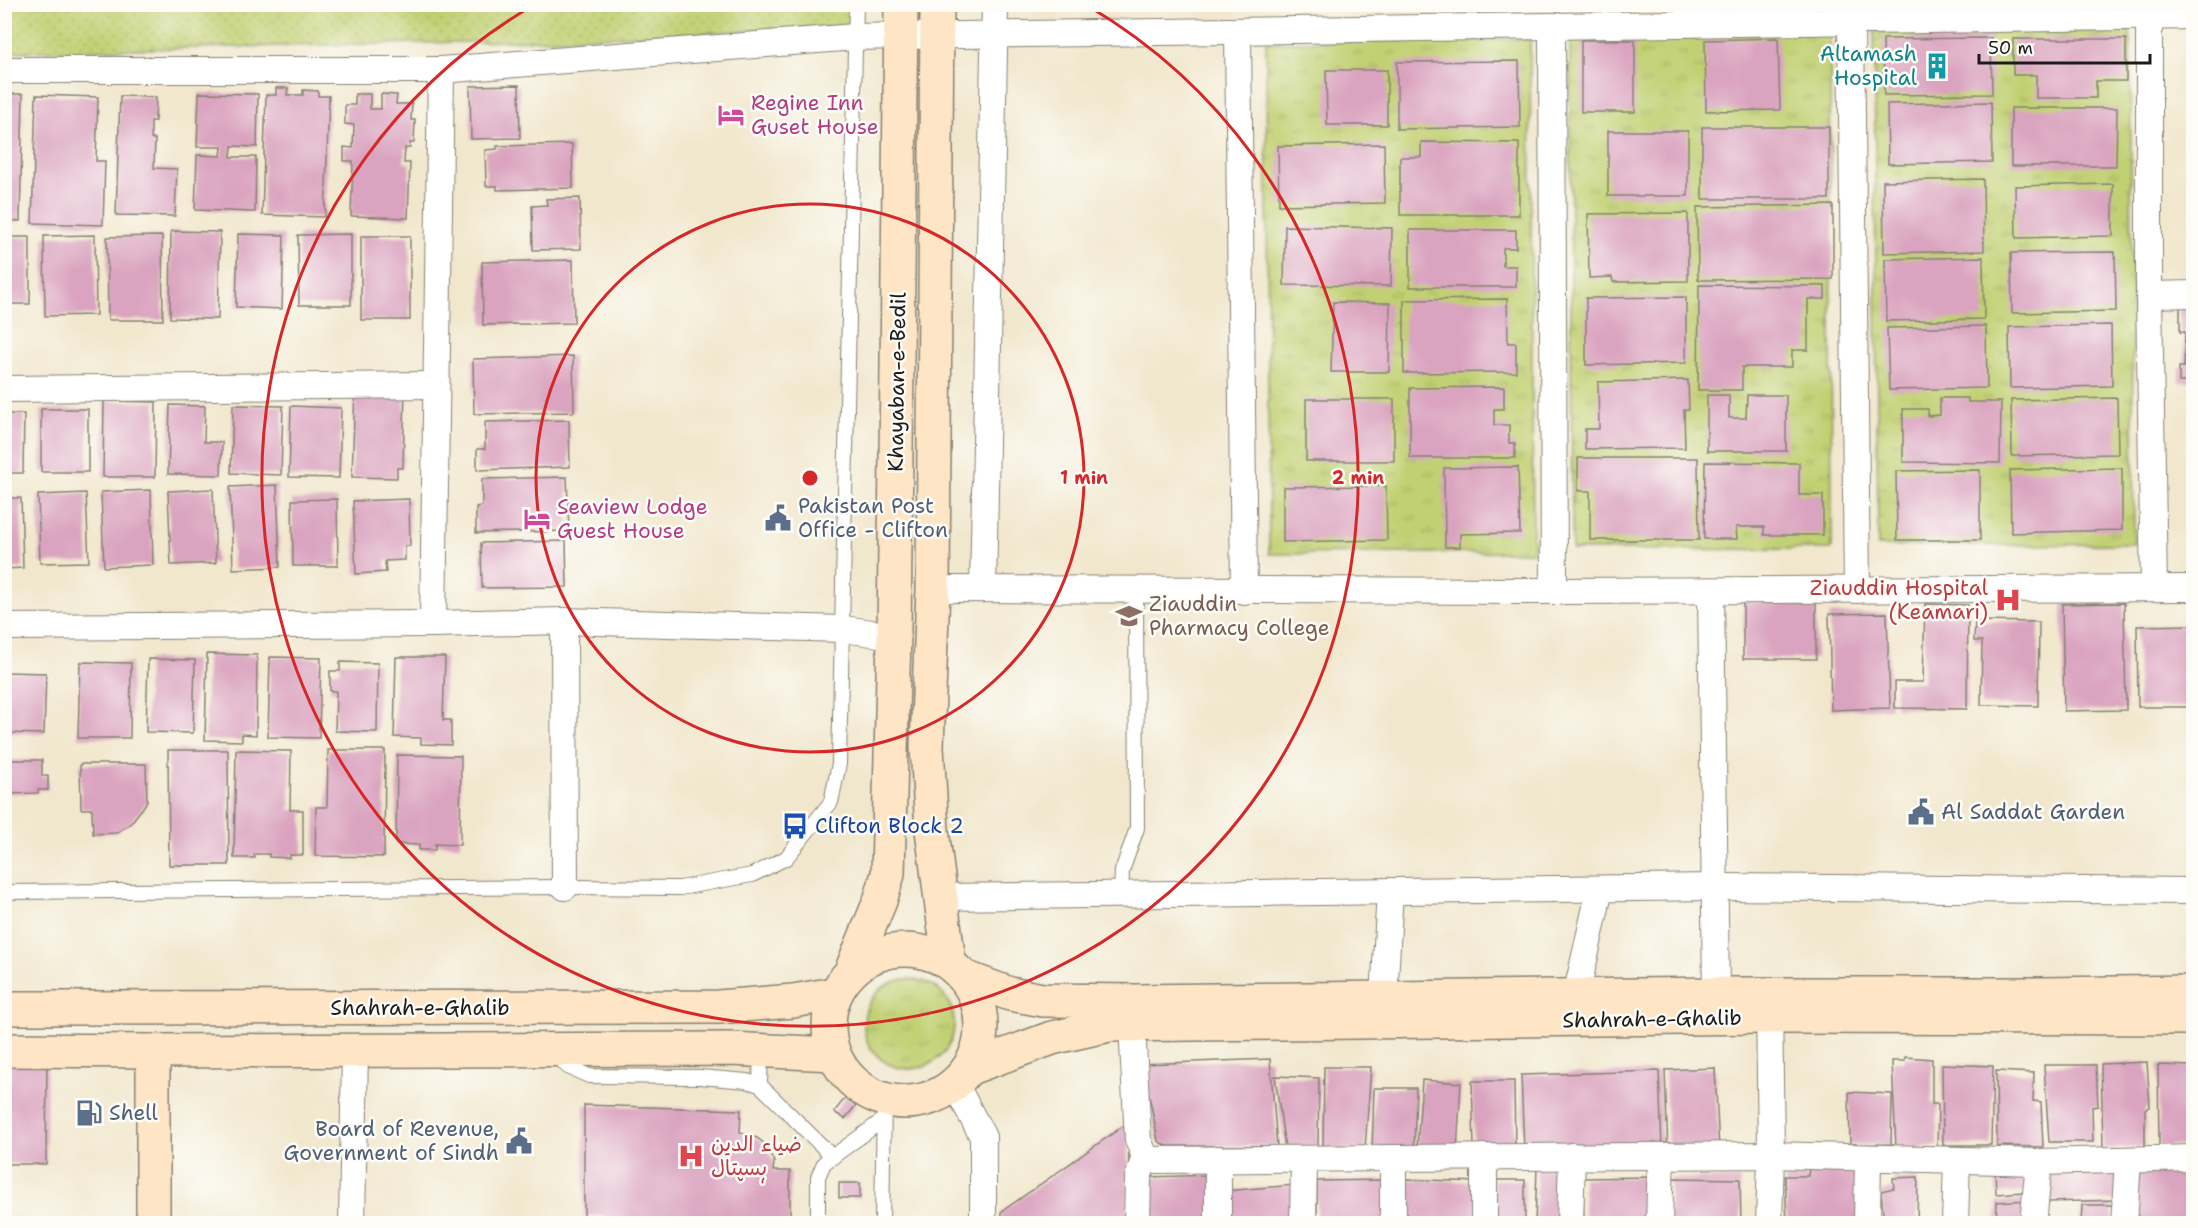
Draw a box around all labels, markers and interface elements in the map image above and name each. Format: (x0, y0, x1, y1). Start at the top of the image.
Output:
scale bar (1979, 27, 2150, 65)
text: 50 m (1988, 36, 2033, 60)
place label: Altamash Hospital (1820, 40, 1918, 92)
building icon: Altamash Hospital (1922, 51, 1952, 81)
place label: Regine Inn Guset House (751, 89, 879, 141)
hotel icon: Regine Inn Guset House (716, 100, 746, 130)
street label: Khayaban-e-Bedil (881, 291, 913, 472)
text: 1 min (1060, 466, 1108, 490)
text: 2 min (1332, 466, 1384, 490)
centre of rings (800, 468, 820, 488)
place label: Pakistan Post Office - Clifton (798, 492, 948, 544)
place label: Seaview Lodge Guest House (557, 493, 708, 545)
public building icon: Pakistan Post Office - Clifton (763, 503, 793, 533)
hotel icon: Seaview Lodge Guest House (522, 504, 552, 534)
place label: Ziauddin Hospital (Keamari) (1810, 574, 1989, 626)
hospital icon: Ziauddin Hospital (Keamari) (1993, 585, 2023, 615)
place label: Ziauddin Pharmacy College (1149, 590, 1330, 642)
school or university icon: Ziauddin Pharmacy College (1114, 601, 1144, 631)
public building icon: Al Saddat Garden (1906, 797, 1936, 827)
place label: Al Saddat Garden (1941, 798, 2125, 826)
bus stop icon: Clifton Block 2 (780, 811, 810, 841)
place label: Clifton Block 2 (815, 812, 964, 840)
street label: Shahrah-e-Ghalib (330, 994, 510, 1022)
street label: Shahrah-e-Ghalib (1562, 1003, 1742, 1035)
fuel station icon: Shell (74, 1098, 104, 1128)
place label: Shell (109, 1099, 158, 1127)
place label: Board of Revenue, Government of Sindh (283, 1115, 499, 1167)
public building icon: Board of Revenue, Government of Sindh (504, 1126, 534, 1156)
place label: ضیاء الدین ہسپتال (711, 1130, 802, 1184)
hospital icon: ضیاء الدین ہسپتال (676, 1141, 706, 1171)

